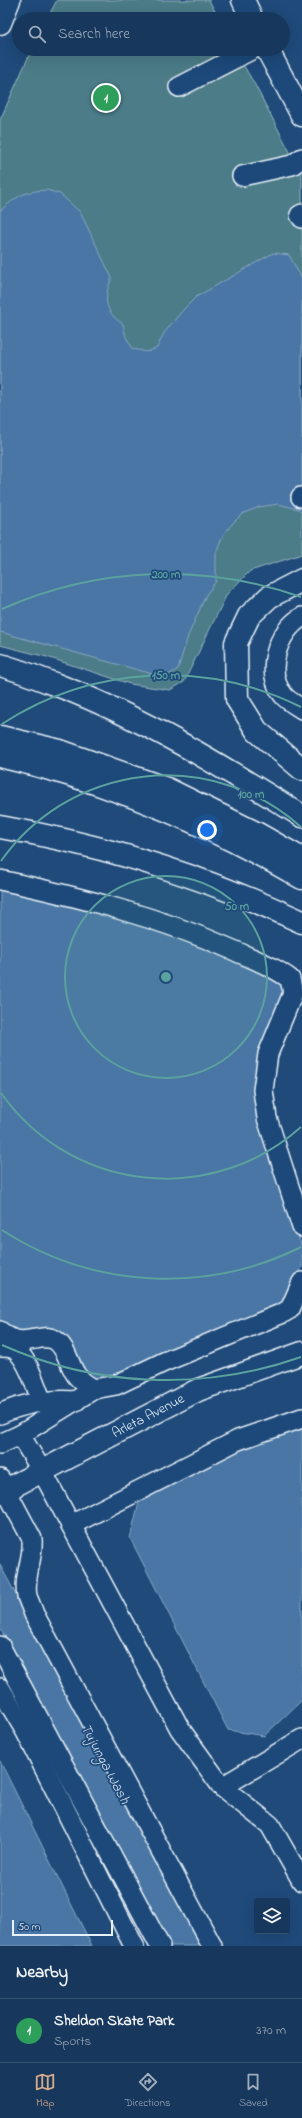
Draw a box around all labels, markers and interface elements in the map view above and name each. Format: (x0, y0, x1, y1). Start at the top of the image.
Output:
search box (12, 12, 290, 56)
icon: search (26, 23, 48, 45)
text: Search here (58, 23, 130, 45)
pin: 1 (93, 83, 119, 113)
text: 200 m (151, 566, 181, 584)
text: 150 m (152, 667, 181, 685)
text: 100 m (238, 786, 265, 804)
your location (197, 820, 217, 840)
text: 50 m (225, 898, 250, 916)
centre of rings (159, 970, 173, 984)
street label: Arleta Avenue (108, 1388, 189, 1444)
water label: Tujunga Wash (74, 1720, 136, 1809)
map controls (254, 1898, 290, 1934)
button: layers (254, 1898, 290, 1934)
scale bar (12, 1918, 113, 1937)
text: 50 m (18, 1919, 40, 1935)
text: Nearby (16, 1960, 68, 1985)
text: Sheldon Skate Park (54, 2010, 174, 2032)
text: 1 (27, 2021, 31, 2040)
text: 370 m (256, 2021, 286, 2040)
text: Sports (54, 2032, 91, 2051)
tab: Map (34, 2071, 56, 2111)
tab: Directions (125, 2071, 171, 2111)
tab: Saved (239, 2071, 268, 2111)

